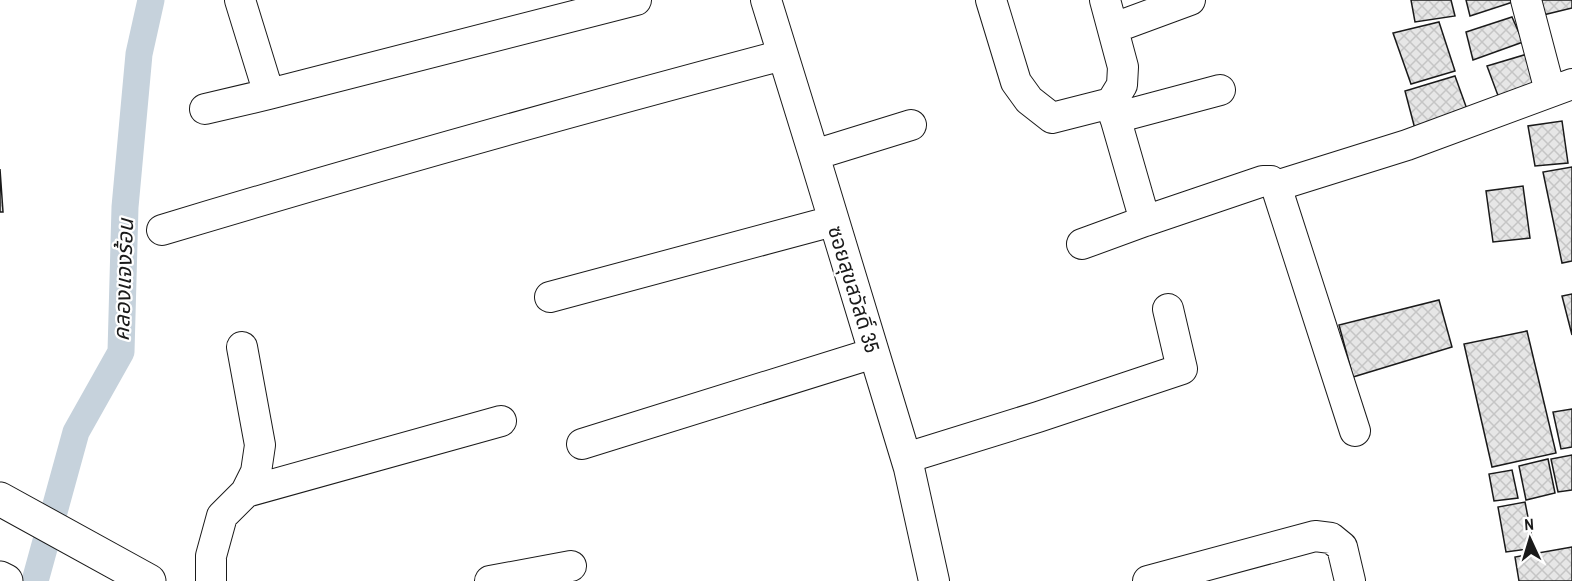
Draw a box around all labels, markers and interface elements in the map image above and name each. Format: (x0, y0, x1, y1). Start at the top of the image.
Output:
water label: คลองแจงร้อน (106, 217, 140, 342)
street label: ซอยสุขสวัสดิ์ 35 (821, 222, 887, 356)
north arrow (1500, 509, 1560, 569)
text: N (1523, 513, 1534, 535)

